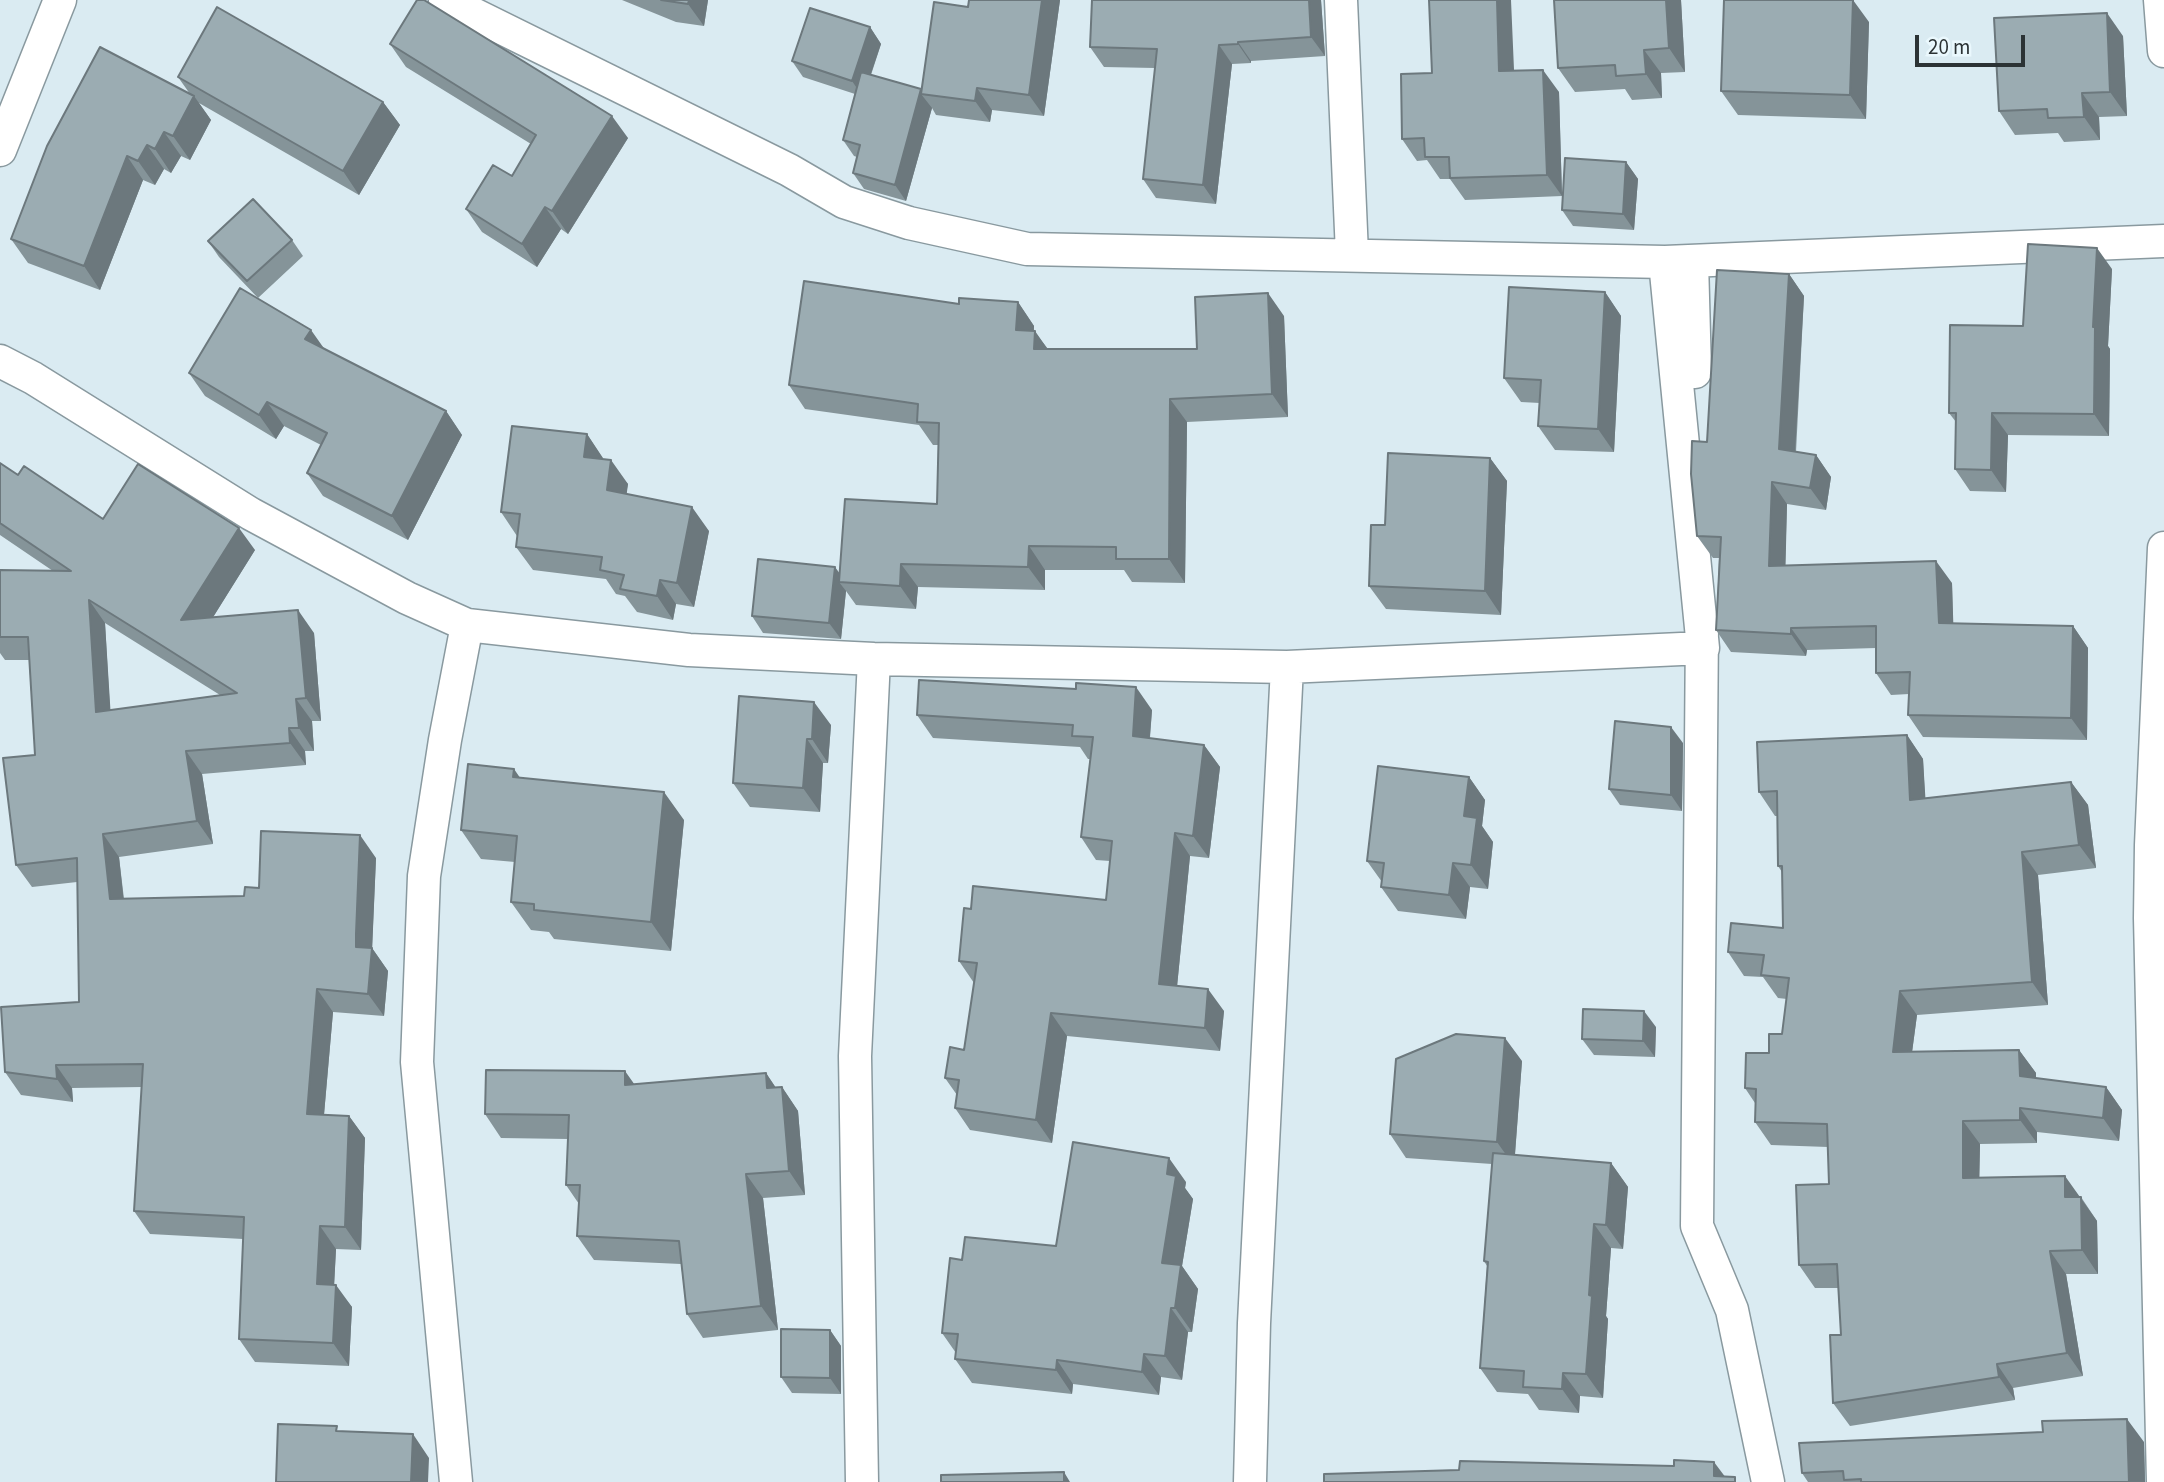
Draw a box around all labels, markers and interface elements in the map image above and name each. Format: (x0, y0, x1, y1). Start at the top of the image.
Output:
scale bar (1919, 21, 2029, 65)
text: 20 m (1928, 32, 1970, 62)

